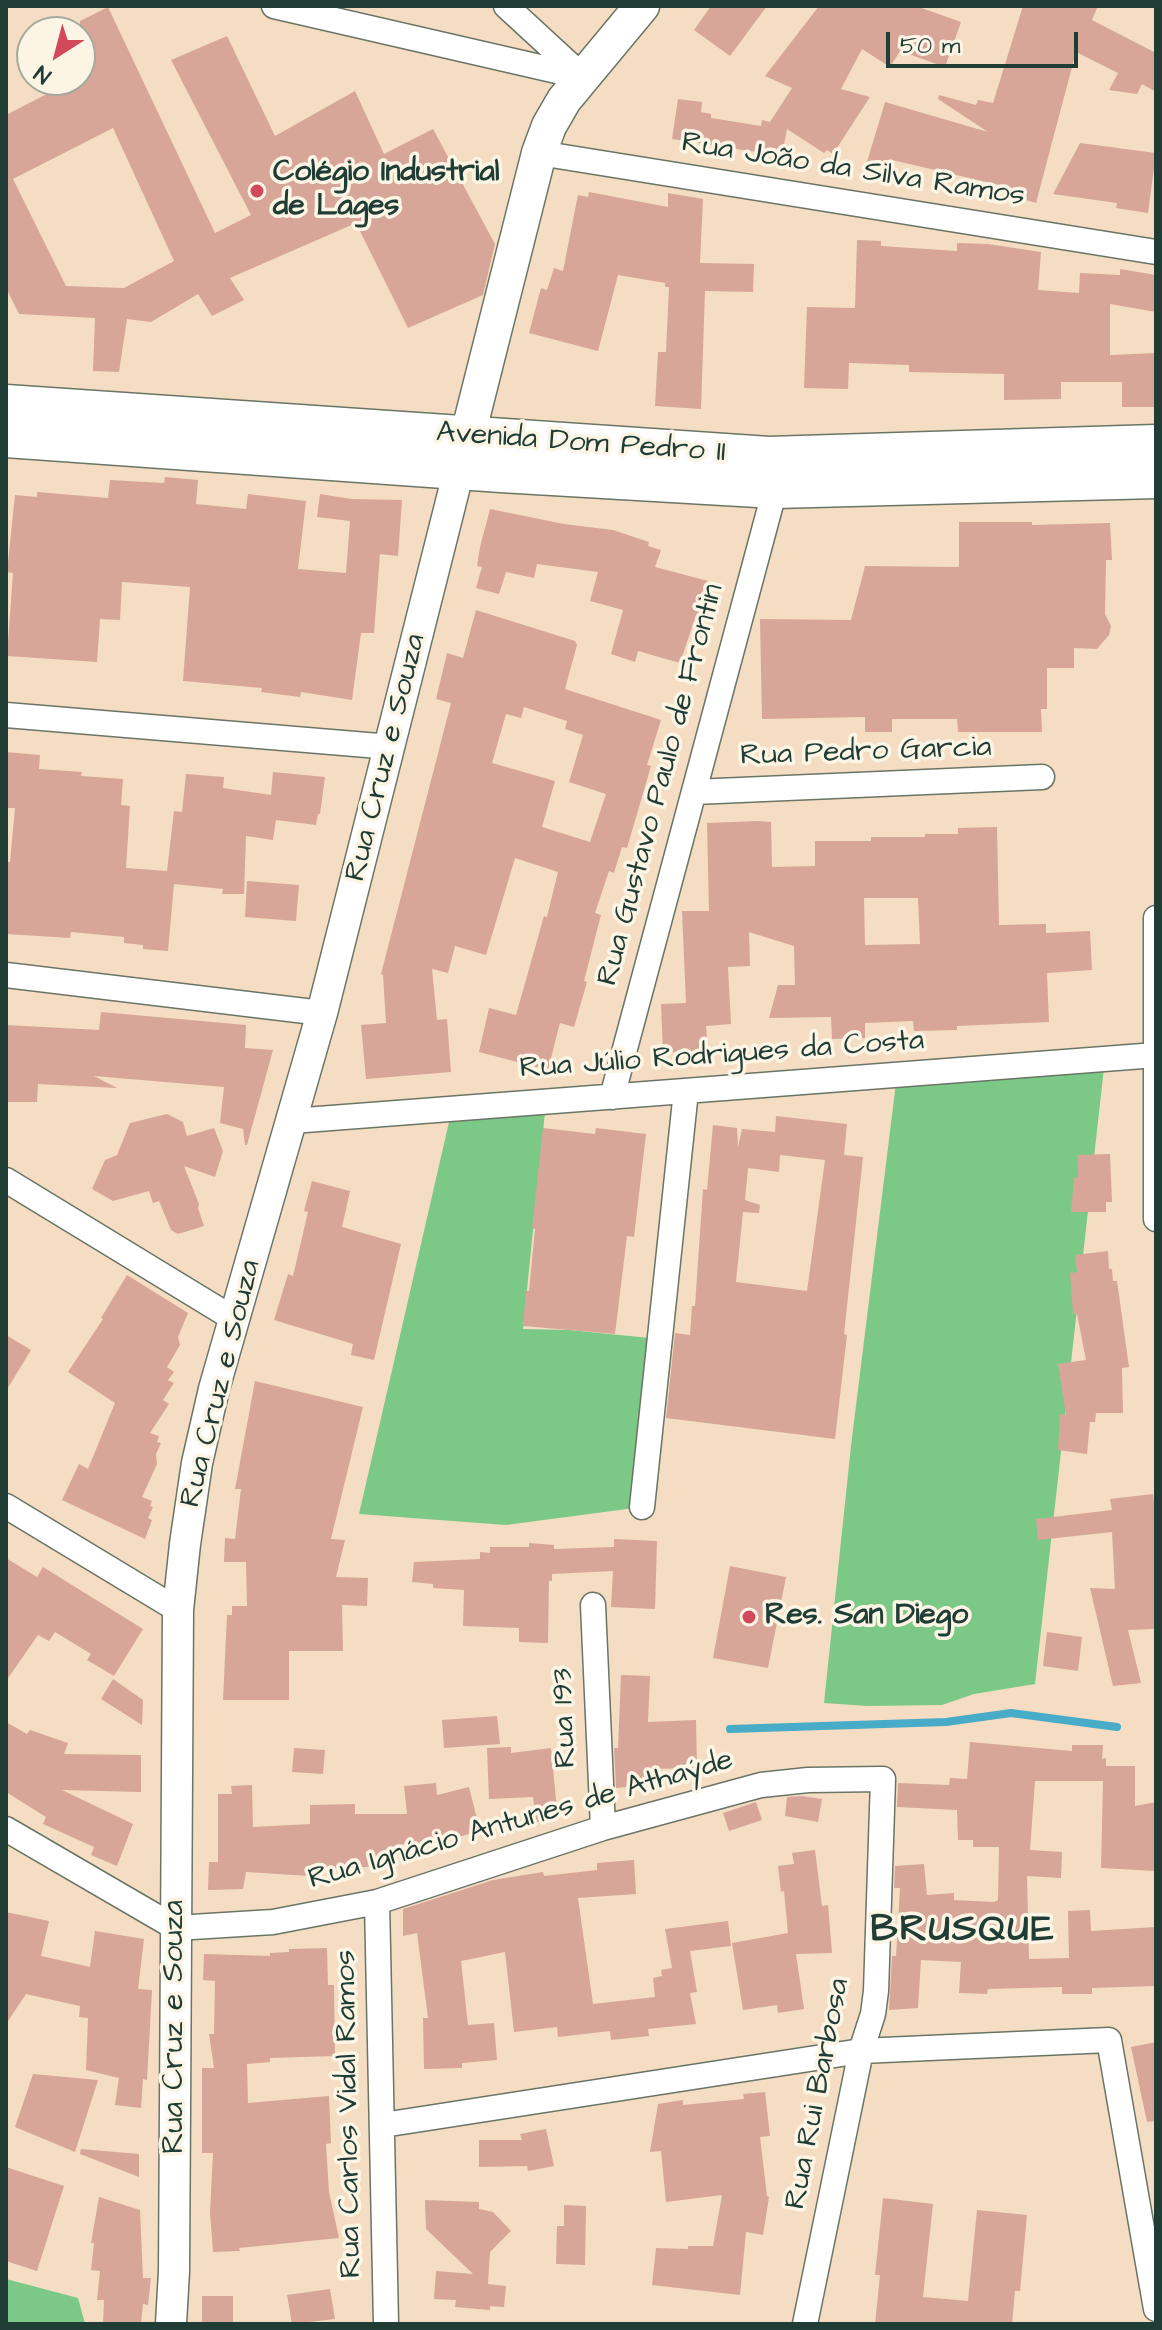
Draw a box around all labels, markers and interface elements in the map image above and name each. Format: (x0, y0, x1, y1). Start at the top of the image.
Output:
north arrow (16, 16, 96, 96)
scale bar (890, 16, 1082, 66)
text: 50 m (900, 29, 960, 63)
text: N (28, 58, 57, 91)
street label: Rua João da Silva Ramos (679, 126, 1027, 216)
place label: Colégio Industrial de Lages (273, 156, 499, 226)
marker: Colégio Industrial de Lages (248, 182, 266, 200)
street label: Avenida Dom Pedro II (435, 416, 727, 472)
street label: Rua Gustavo Paulo de Frontin (591, 580, 733, 990)
street label: Rua Cruz e Souza (339, 631, 435, 885)
street label: Rua Pedro Garcia (740, 731, 992, 775)
street label: Rua Júlio Rodrigues da Costa (519, 1024, 925, 1088)
street label: Rua Cruz e Souza (174, 1257, 270, 1511)
place label: Res. San Diego (765, 1599, 968, 1635)
marker: Res. San Diego (740, 1608, 758, 1626)
street label: Rua 193 (546, 1667, 586, 1769)
street label: Rua Ignácio Antunes de Athaýde (305, 1743, 737, 1899)
street label: Rua Cruz e Souza (158, 1900, 194, 2154)
district label: BRUSQUE (871, 1909, 1055, 1955)
street label: Rua Carlos Vidal Ramos (329, 1950, 371, 2278)
street label: Rua Rui Barbosa (779, 1976, 859, 2212)

